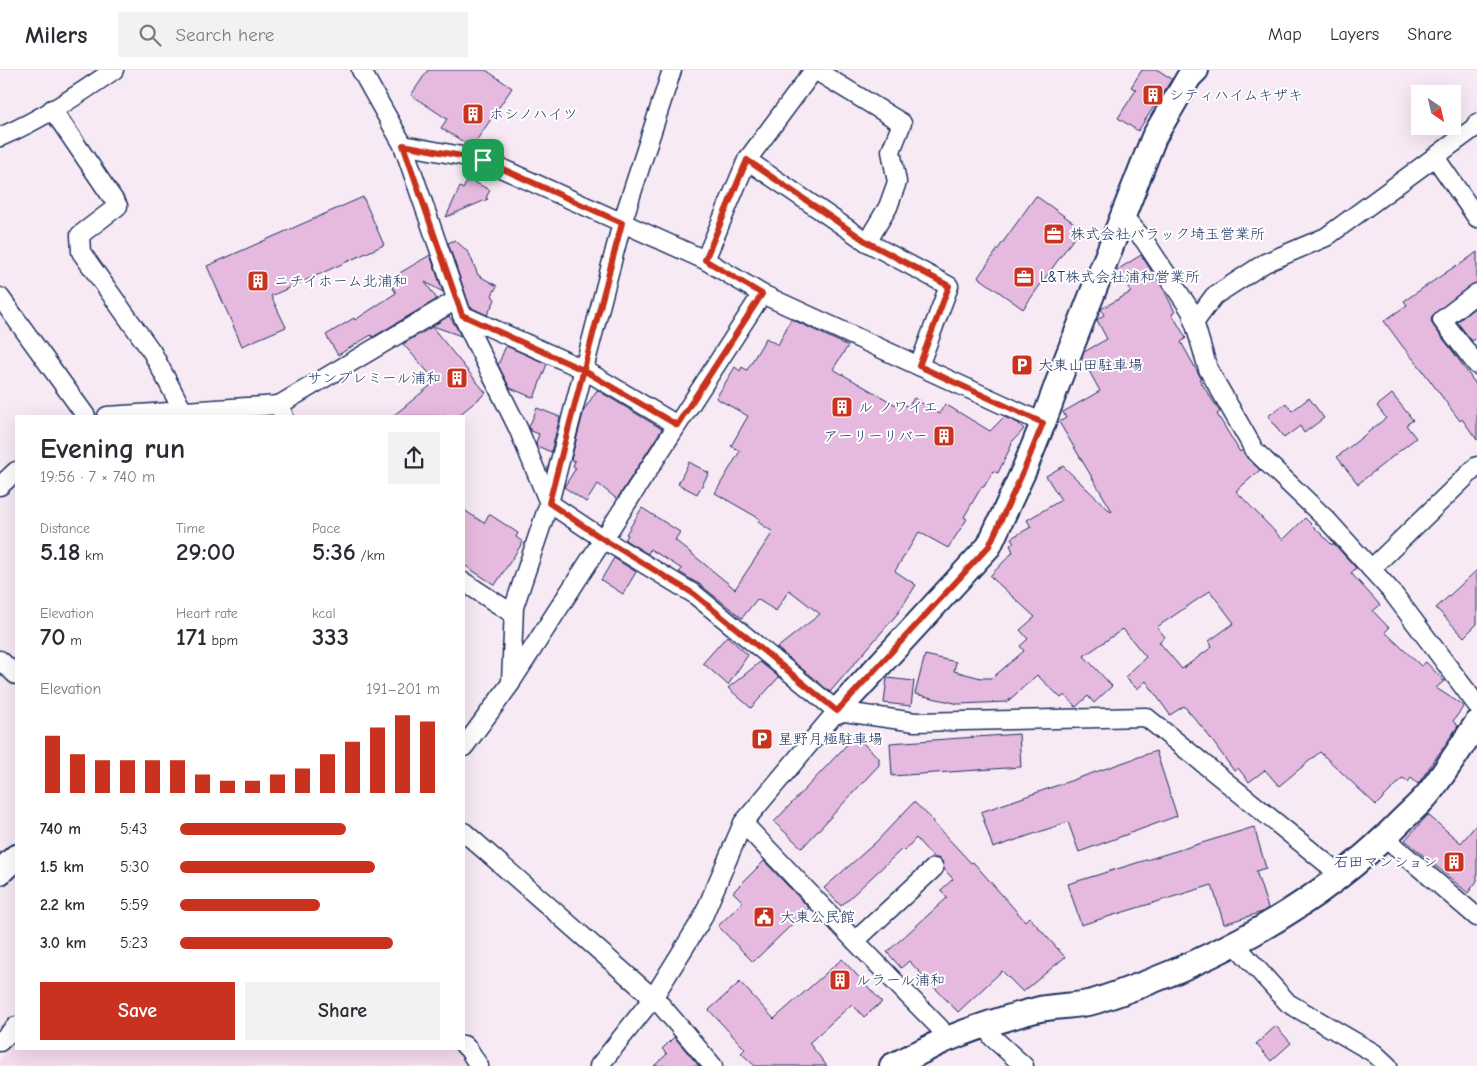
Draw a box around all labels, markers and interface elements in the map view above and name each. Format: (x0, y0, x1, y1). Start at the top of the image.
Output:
search box (118, 12, 468, 57)
text: Milers (25, 21, 88, 49)
icon: search (136, 21, 164, 49)
text: Search here (176, 24, 274, 46)
text: Map (1268, 24, 1302, 45)
text: Layers (1330, 24, 1379, 45)
text: Share (1407, 24, 1452, 45)
building icon: シティハイムキザキ (1141, 83, 1165, 107)
north arrow (1411, 85, 1461, 135)
map controls (1411, 85, 1461, 135)
place label: シティハイムキザキ (1169, 86, 1303, 104)
building icon: ホシノハイツ (461, 102, 485, 126)
place label: ホシノハイツ (489, 105, 578, 123)
pin (462, 139, 504, 181)
icon: arrive (469, 146, 497, 174)
office icon: 株式会社バラック埼玉営業所 (1042, 222, 1066, 246)
place label: 株式会社バラック埼玉営業所 (1070, 225, 1265, 243)
office icon: L&T株式会社浦和営業所 (1012, 265, 1036, 289)
place label: L&T株式会社浦和営業所 (1040, 268, 1200, 286)
building icon: ニチイホーム北浦和 (246, 269, 270, 293)
place label: ニチイホーム北浦和 (274, 272, 408, 290)
parking icon: 大東山田駐車場 (1010, 353, 1034, 377)
place label: 大東山田駐車場 (1038, 356, 1143, 374)
building icon: サンプレミール浦和 (445, 366, 469, 390)
place label: サンプレミール浦和 (307, 369, 441, 387)
building icon: ル ノワイエ (830, 395, 854, 419)
place label: ル ノワイエ (858, 398, 938, 416)
building icon: アーリーリバー (932, 424, 956, 448)
place label: アーリーリバー (824, 427, 928, 445)
button: share (388, 432, 440, 484)
text: Evening run (40, 433, 185, 465)
text: 19:56 · 7 × 740 m (40, 468, 155, 486)
text: Distance (40, 520, 90, 537)
text: Time (176, 520, 205, 537)
text: Pace (312, 520, 340, 537)
text: 5.18 (40, 537, 80, 566)
text: 29:00 (176, 537, 235, 566)
text: 5:36 (312, 537, 356, 566)
text: km (80, 547, 103, 564)
text: /km (356, 547, 385, 564)
text: Elevation (40, 605, 94, 622)
text: Heart rate (176, 605, 238, 622)
text: kcal (312, 605, 336, 622)
text: 70 (40, 622, 66, 651)
text: 171 (176, 622, 207, 651)
text: 333 (312, 622, 349, 651)
text: m (66, 632, 82, 649)
text: bpm (207, 632, 238, 649)
text: Elevation (40, 680, 101, 698)
text: 191–201 m (366, 680, 440, 698)
parking icon: 星野月極駐車場 (750, 727, 774, 751)
place label: 星野月極駐車場 (778, 730, 883, 748)
text: 740 m (40, 820, 81, 838)
text: 5:43 (120, 820, 147, 838)
building icon: 石田マンション (1442, 850, 1466, 874)
place label: 石田マンション (1334, 853, 1438, 871)
text: 1.5 km (40, 858, 84, 876)
text: 5:30 (120, 858, 149, 876)
text: 2.2 km (40, 896, 85, 914)
text: 5:59 (120, 896, 149, 914)
public building icon: 大東公民館 (752, 905, 776, 929)
place label: 大東公民館 (780, 908, 855, 926)
text: 3.0 km (40, 934, 86, 952)
text: 5:23 (120, 934, 148, 952)
building icon: ルラール浦和 (828, 968, 852, 992)
place label: ルラール浦和 (856, 971, 945, 989)
button: Save (40, 982, 235, 1040)
button: Share (245, 982, 440, 1040)

